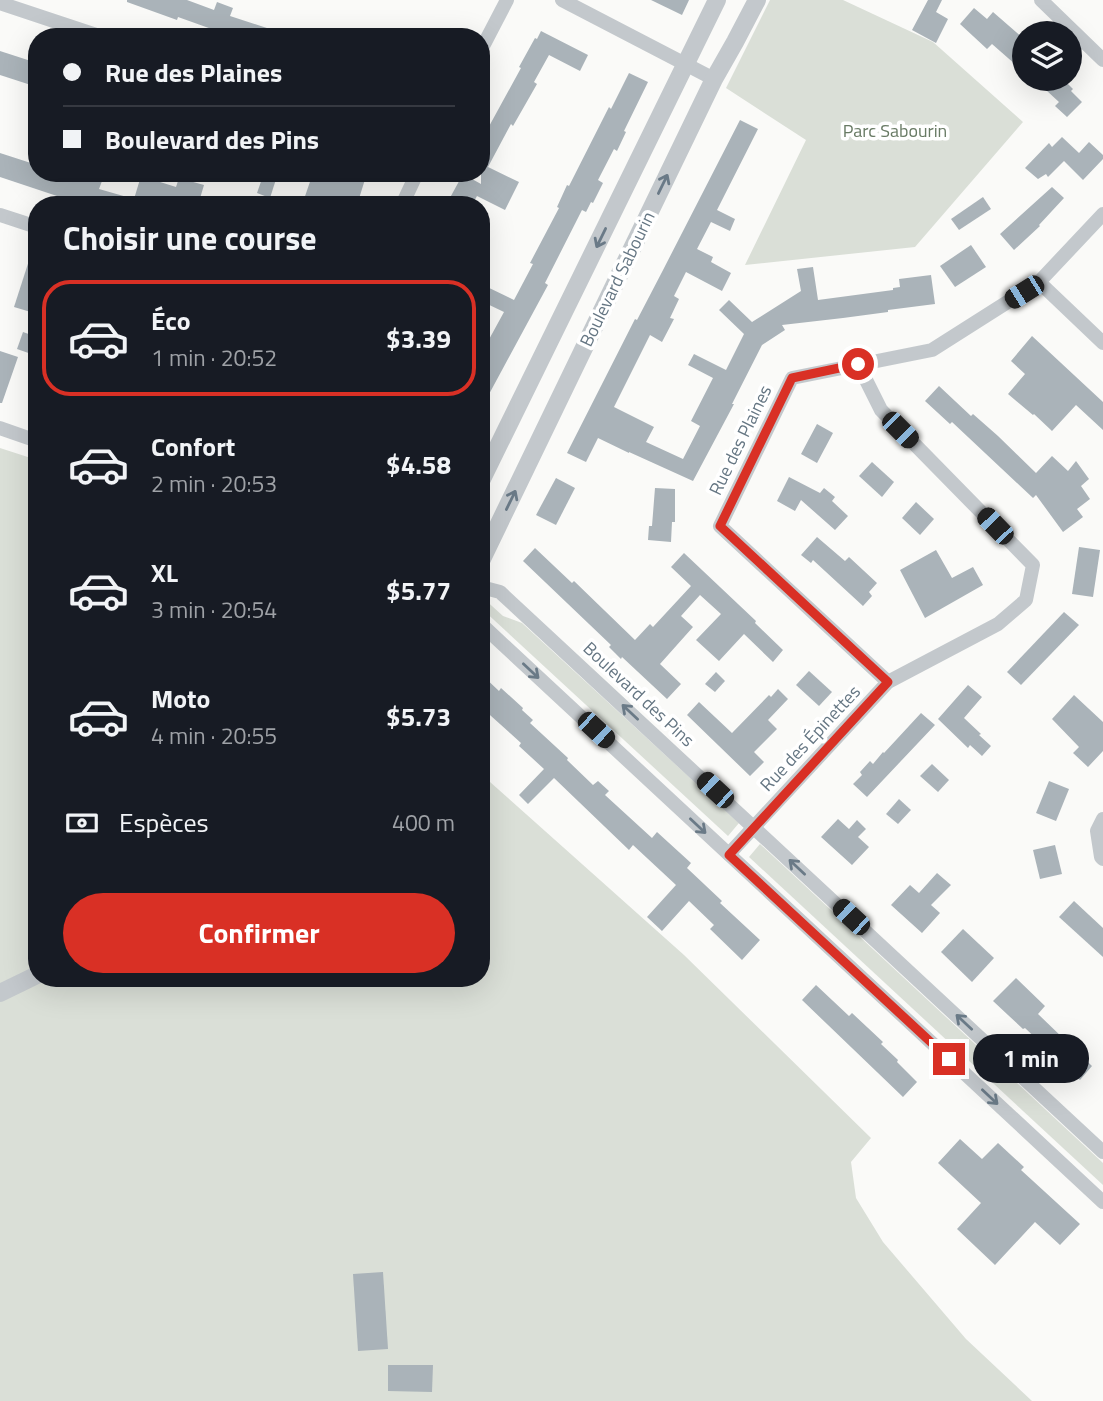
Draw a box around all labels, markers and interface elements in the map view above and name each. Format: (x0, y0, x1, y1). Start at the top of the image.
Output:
map controls (1012, 21, 1082, 91)
button: layers (1012, 21, 1082, 91)
text: Rue des Plaines (105, 53, 282, 92)
park label: Parc Sabourin (843, 117, 947, 144)
text: Boulevard des Pins (105, 120, 319, 159)
one-way arrow (656, 174, 670, 195)
street label: Boulevard Sabourin (573, 207, 661, 351)
text: Choisir une course (63, 214, 317, 262)
one-way arrow (594, 227, 608, 248)
car (1001, 272, 1048, 312)
text: Éco (151, 301, 191, 340)
icon: car (67, 307, 130, 370)
text: $3.39 (386, 319, 451, 358)
text: 1 min · 20:52 (151, 340, 277, 375)
route start (842, 348, 874, 380)
street label: Rue des Plaines (702, 380, 778, 500)
car (878, 408, 923, 452)
text: Confort (151, 427, 235, 466)
icon: car (67, 433, 130, 496)
text: $4.58 (386, 445, 451, 484)
text: 2 min · 20:53 (151, 466, 277, 501)
one-way arrow (505, 489, 518, 511)
car (973, 504, 1018, 548)
text: XL (151, 553, 178, 592)
icon: car (67, 559, 130, 622)
text: $5.77 (386, 571, 451, 610)
text: 3 min · 20:54 (151, 592, 277, 627)
street label: Boulevard des Pins (577, 635, 701, 753)
one-way arrow (522, 662, 539, 679)
text: Moto (151, 679, 210, 718)
street label: Rue des Épinettes (753, 679, 867, 797)
icon: car (67, 685, 130, 748)
text: $5.73 (386, 697, 451, 736)
one-way arrow (622, 704, 639, 721)
car (574, 708, 619, 752)
text: 4 min · 20:55 (151, 718, 277, 753)
car (693, 768, 738, 812)
text: Espèces (119, 803, 209, 842)
icon: cash (63, 804, 101, 842)
text: 400 m (392, 805, 455, 840)
one-way arrow (689, 817, 706, 834)
one-way arrow (788, 859, 806, 875)
button: Confirmer (63, 893, 455, 973)
car (829, 895, 874, 939)
one-way arrow (955, 1014, 973, 1030)
callout: 1 min (974, 1034, 1089, 1084)
text: 1 min (1003, 1041, 1059, 1076)
route end (933, 1043, 965, 1075)
one-way arrow (981, 1089, 998, 1106)

